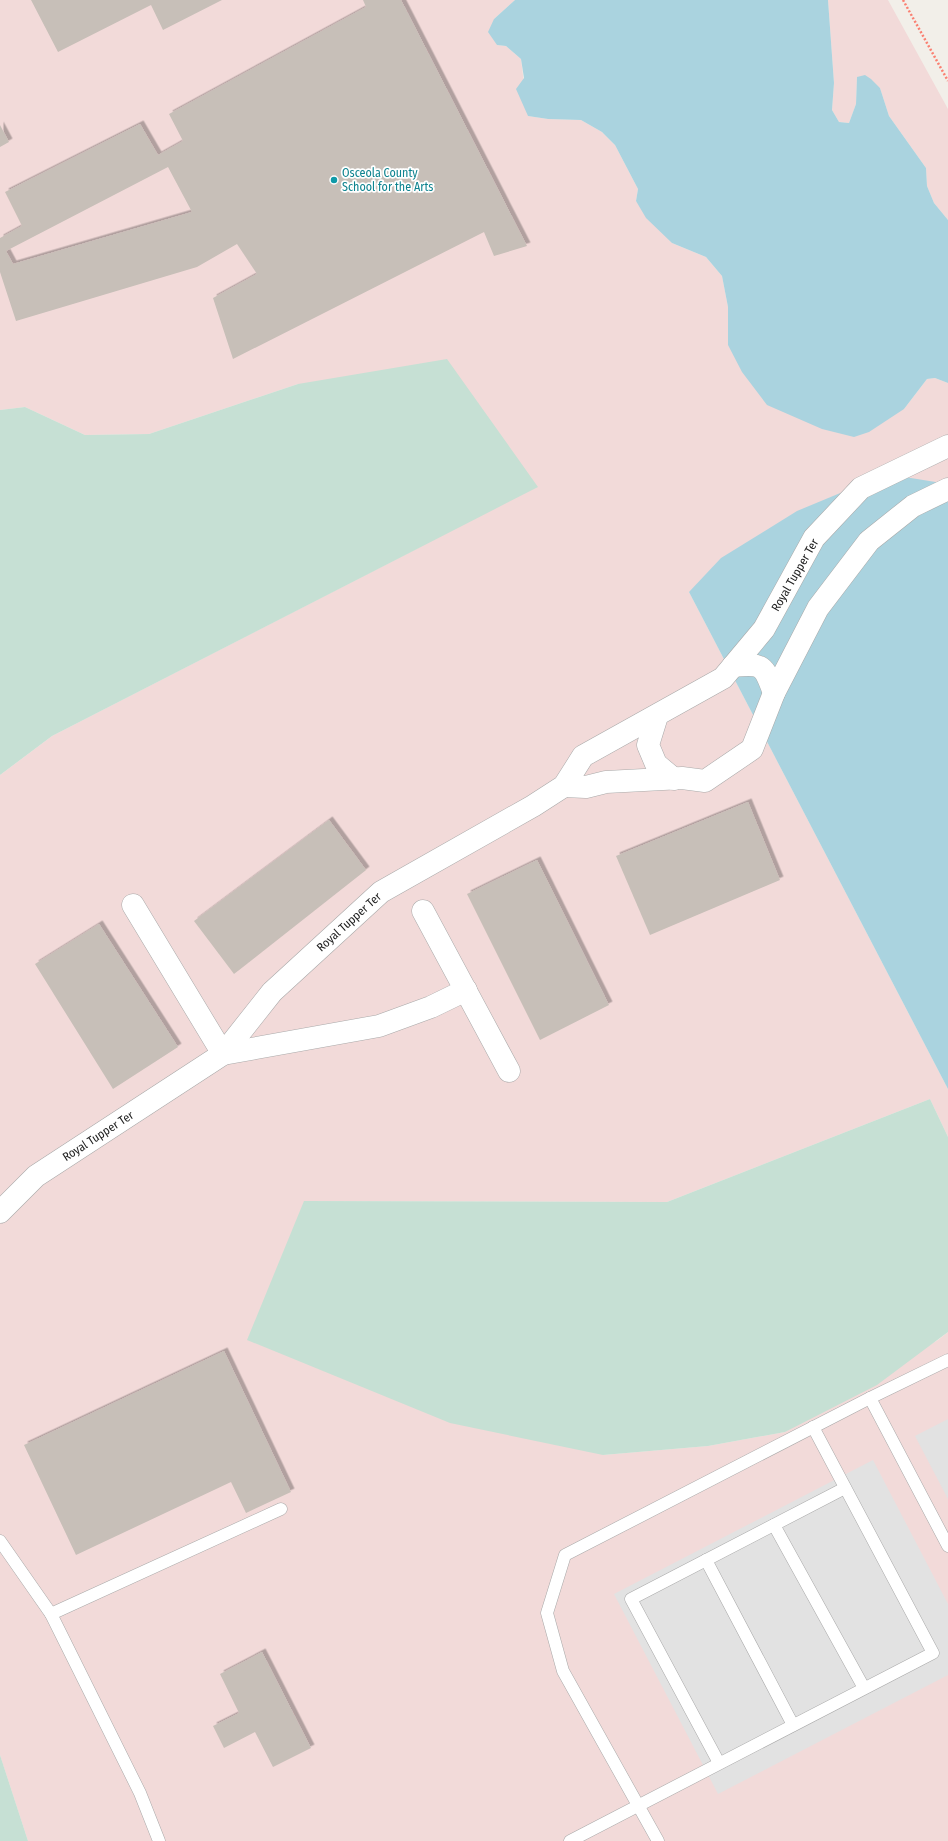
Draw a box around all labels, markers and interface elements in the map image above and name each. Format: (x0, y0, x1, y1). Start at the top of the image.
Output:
place label: Osceola County School for the Arts (342, 166, 433, 194)
marker: Osceola County School for the Arts (329, 175, 339, 185)
street label: Royal Tupper Ter (769, 535, 822, 614)
street label: Royal Tupper Ter (314, 889, 385, 955)
street label: Royal Tupper Ter (60, 1107, 137, 1164)

